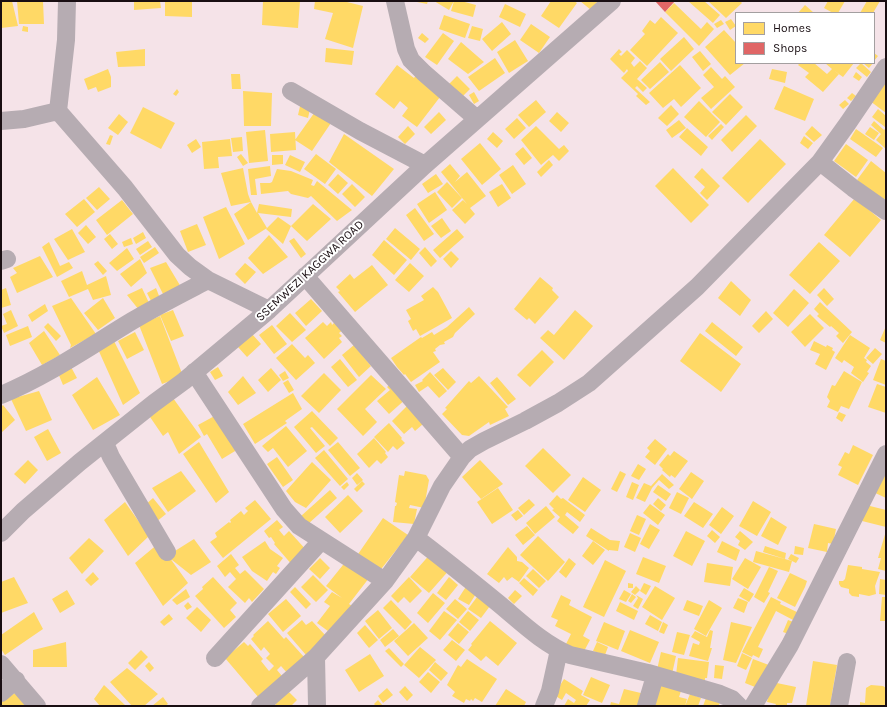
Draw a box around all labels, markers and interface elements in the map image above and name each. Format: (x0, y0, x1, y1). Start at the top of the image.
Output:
legend (735, 12, 875, 64)
text: Homes (773, 21, 811, 35)
text: Shops (773, 41, 807, 55)
street label: SSEMWEZI KAGGWA ROAD (253, 217, 367, 325)

